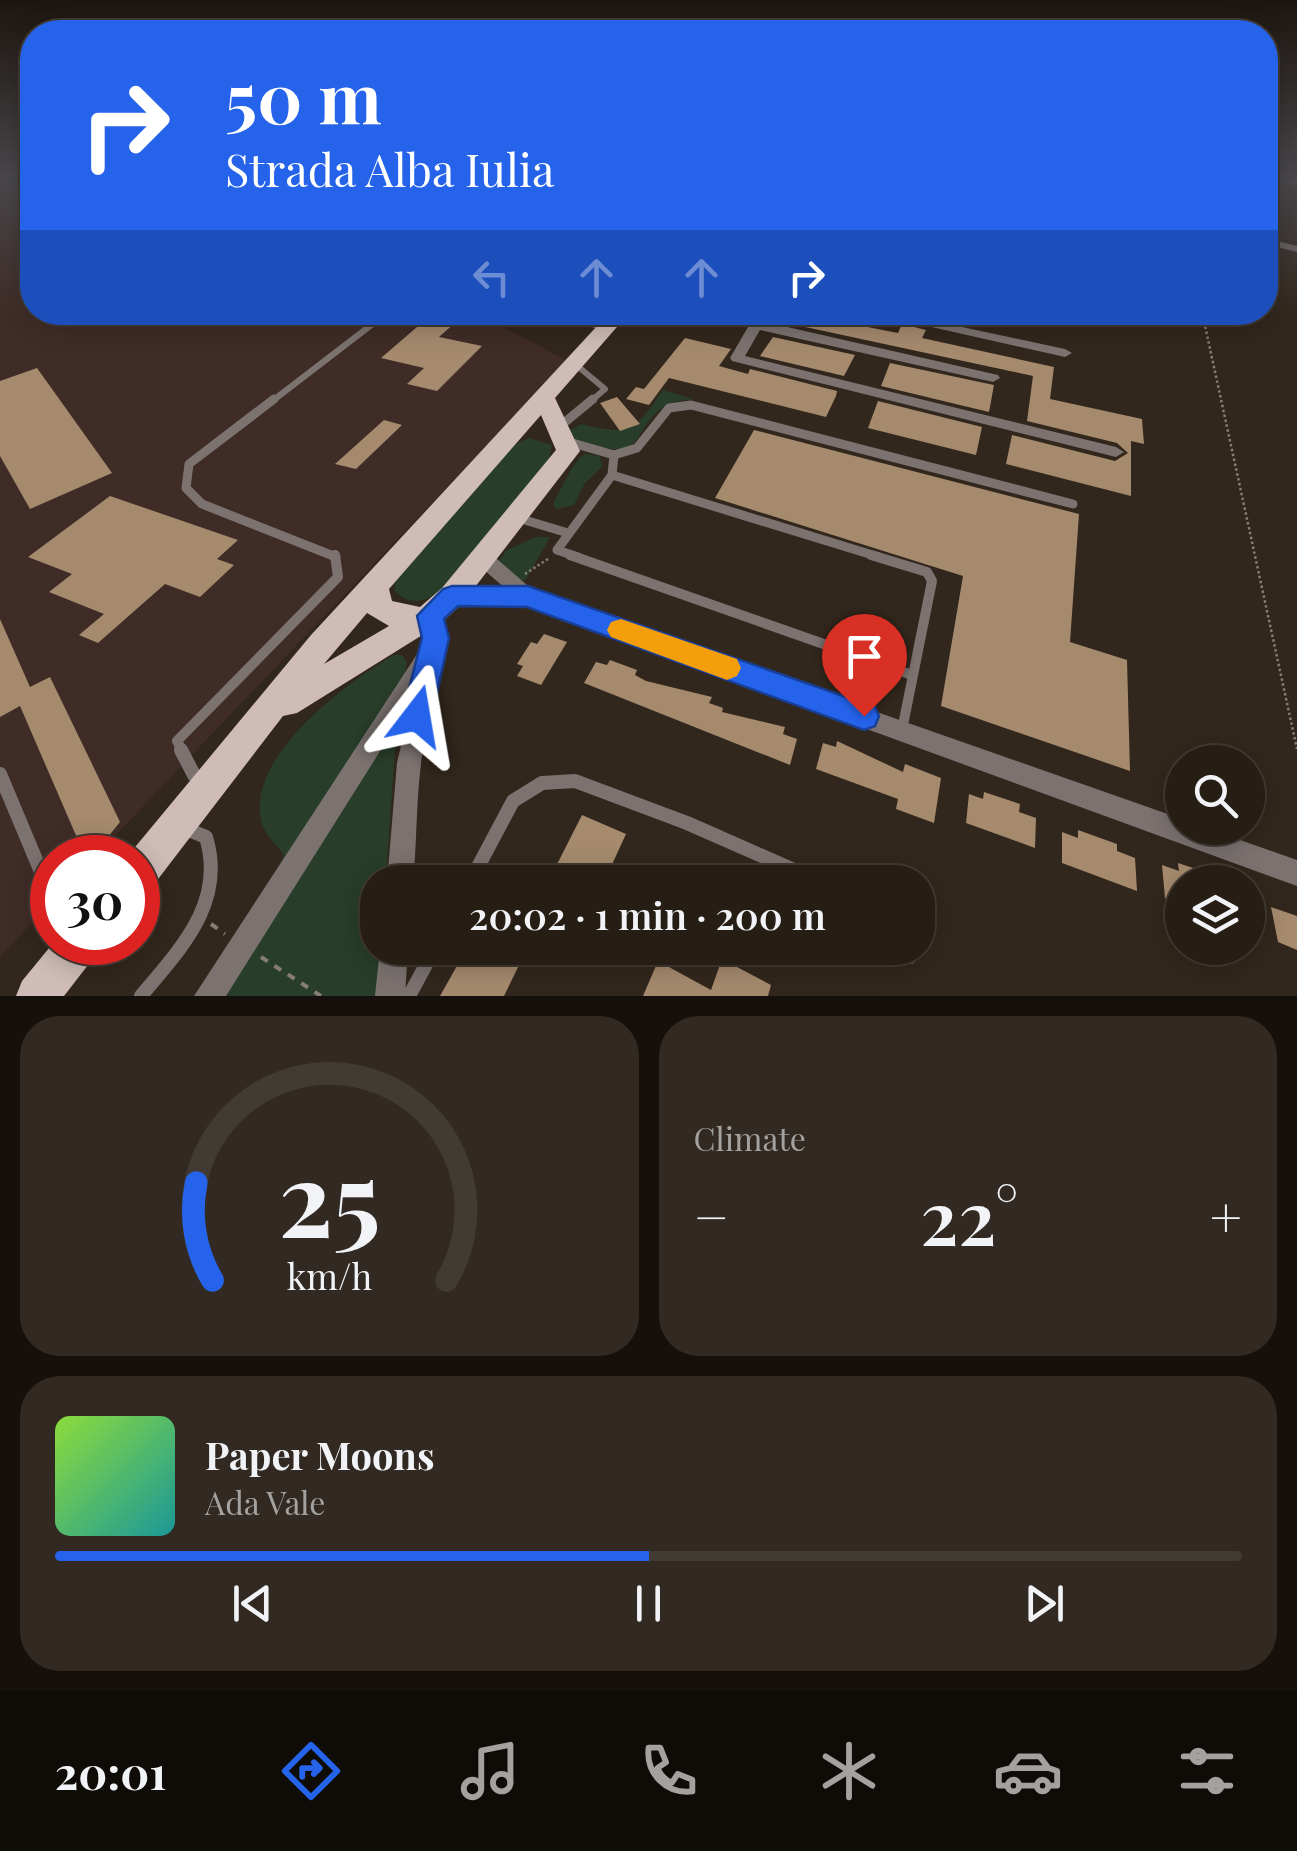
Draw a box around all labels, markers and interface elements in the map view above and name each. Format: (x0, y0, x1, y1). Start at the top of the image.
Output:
text: 50 m (225, 48, 382, 142)
icon: right (60, 60, 190, 190)
text: Strada Alba Iulia (225, 138, 554, 198)
icon: left (464, 250, 519, 305)
icon: ahead (569, 250, 624, 305)
icon: ahead (674, 250, 729, 305)
icon: right (779, 250, 834, 305)
pin (822, 614, 907, 717)
icon: arrive (837, 629, 892, 684)
position arrow (365, 664, 469, 768)
map controls (1165, 745, 1265, 965)
button: search (1165, 745, 1265, 845)
speed limit sign: 30 (30, 835, 160, 965)
button: layers (1165, 865, 1265, 965)
text: 20:02 · 1 min · 200 m (469, 889, 826, 940)
text: Climate (694, 1116, 806, 1159)
text: 25 (278, 1125, 380, 1264)
text: 22° (920, 1165, 1019, 1265)
text: − (694, 1178, 729, 1252)
text: + (1210, 1178, 1242, 1252)
text: km/h (286, 1251, 372, 1299)
text: Paper Moons (205, 1429, 434, 1480)
text: Ada Vale (205, 1480, 325, 1523)
icon: previous (225, 1576, 280, 1631)
icon: pause (621, 1576, 676, 1631)
icon: next (1017, 1576, 1072, 1631)
icon: directions (276, 1736, 346, 1806)
icon: music (455, 1736, 525, 1806)
icon: phone (634, 1736, 704, 1806)
icon: climate (814, 1736, 884, 1806)
icon: car (993, 1736, 1063, 1806)
icon: filters (1172, 1736, 1242, 1806)
text: 20:01 (55, 1741, 167, 1801)

